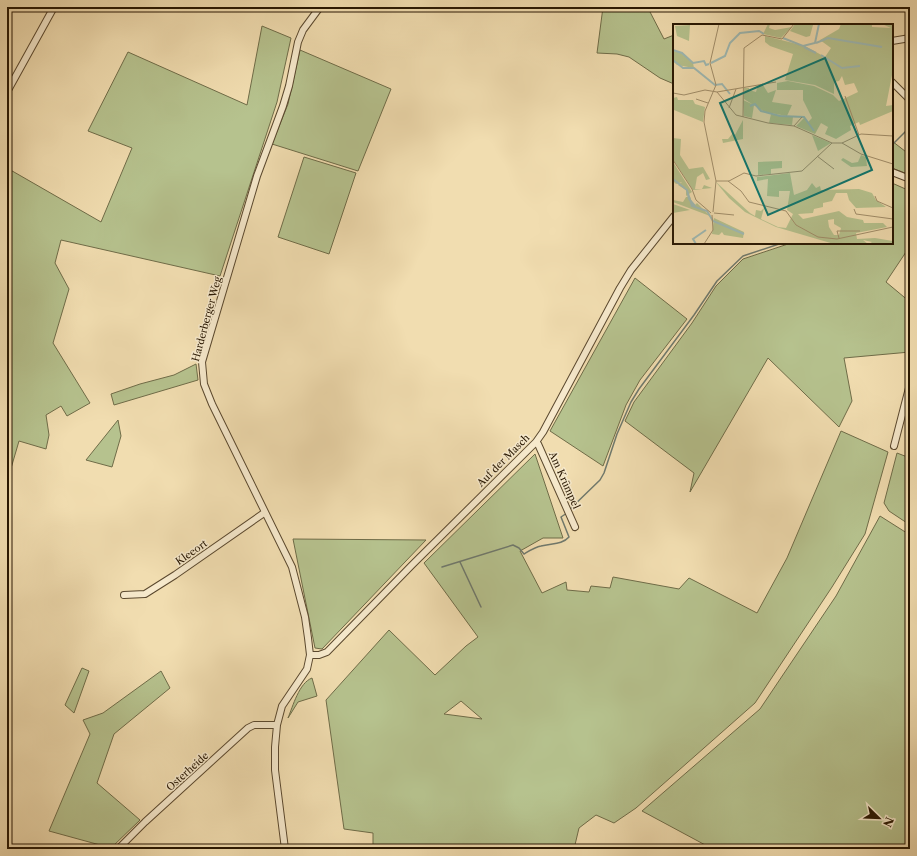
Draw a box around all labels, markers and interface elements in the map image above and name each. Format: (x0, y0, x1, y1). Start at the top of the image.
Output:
inset map (673, 24, 893, 244)
street label: Harderberger Weg (189, 274, 224, 363)
street label: Auf der Masch (474, 431, 533, 490)
street label: Am Krümpel (546, 449, 583, 511)
street label: Kleeort (173, 537, 210, 568)
street label: Osterheide (163, 749, 212, 794)
north arrow (859, 798, 899, 838)
text: N (880, 815, 897, 829)

